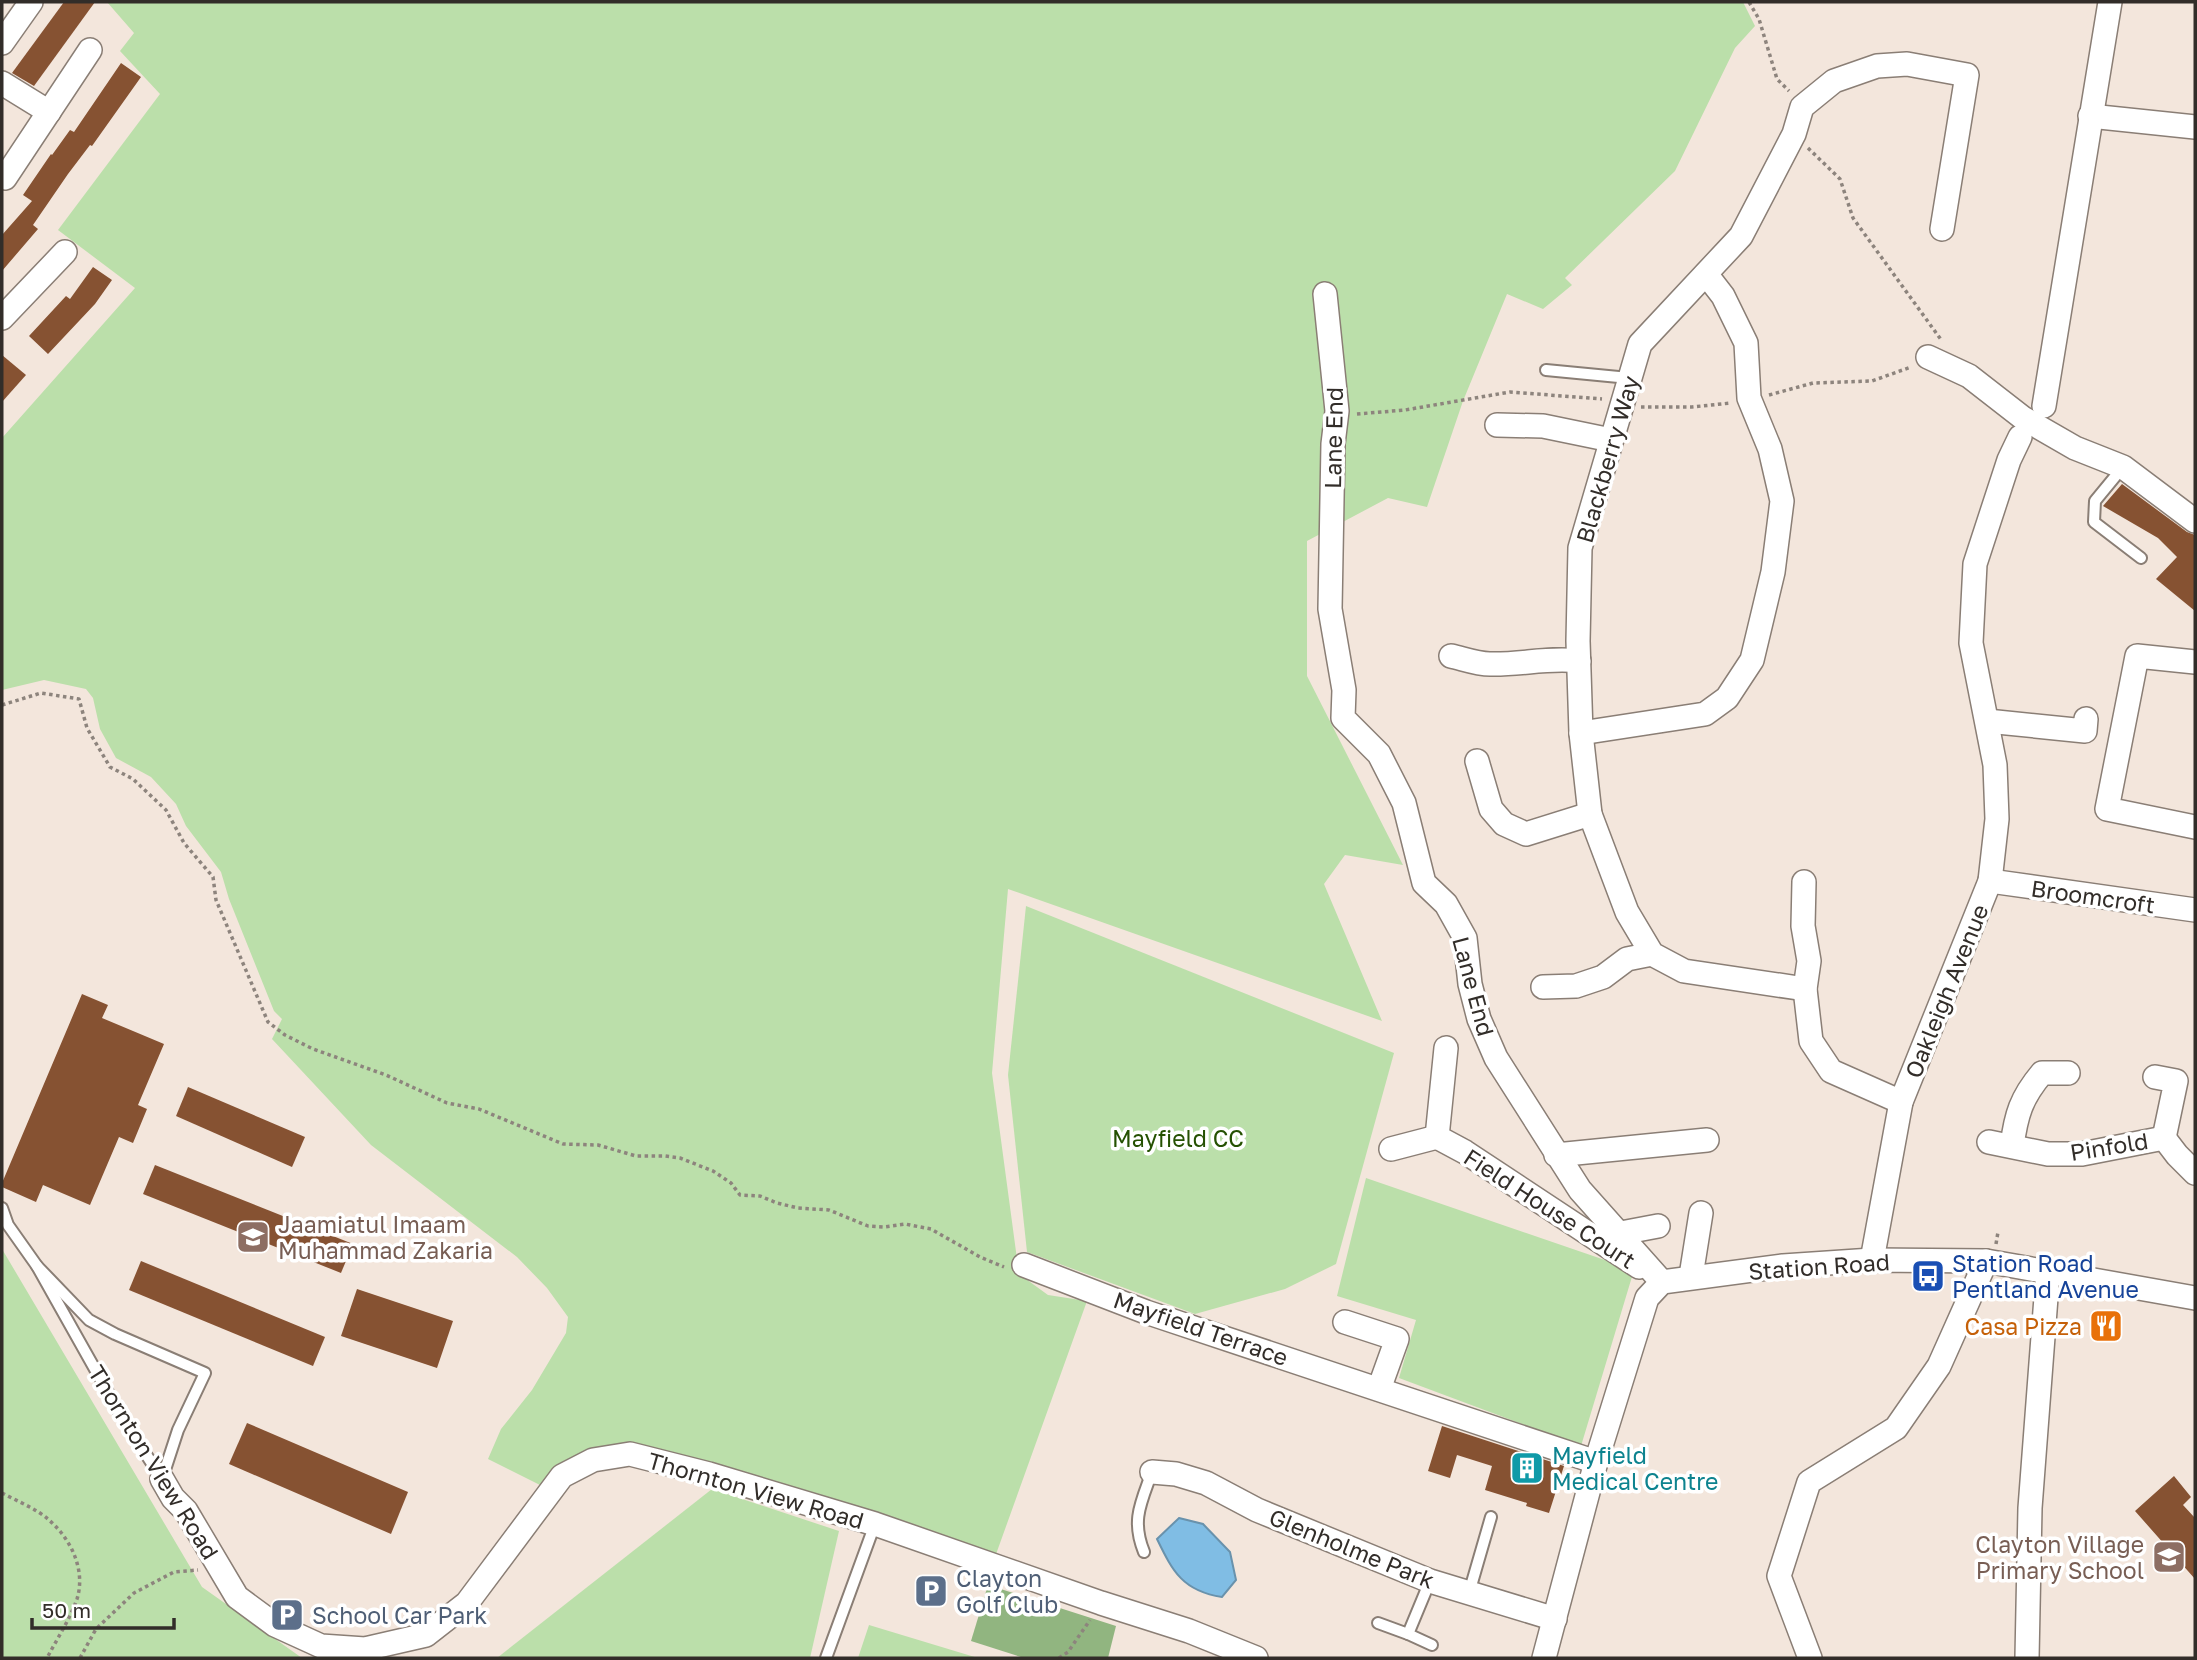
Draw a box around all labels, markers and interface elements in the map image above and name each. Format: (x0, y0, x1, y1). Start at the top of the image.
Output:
street label: Blackberry Way (1570, 372, 1644, 546)
street label: Lane End (1318, 387, 1348, 489)
street label: Broomcroft (2029, 873, 2157, 919)
street label: Oakleigh Avenue (1898, 900, 1994, 1082)
street label: Lane End (1447, 933, 1501, 1039)
park label: Mayfield CC (1112, 1124, 1244, 1152)
street label: Pinfold (2068, 1126, 2150, 1166)
street label: Field House Court (1459, 1142, 1641, 1274)
place label: Jaamiatul Imaam Muhammad Zakaria (278, 1210, 493, 1264)
school or university icon: Jaamiatul Imaam Muhammad Zakaria (234, 1218, 272, 1256)
street label: Station Road (1747, 1247, 1891, 1285)
place label: Station Road Pentland Avenue (1952, 1249, 2139, 1303)
bus stop icon: Station Road Pentland Avenue (1909, 1257, 1947, 1295)
street label: Mayfield Terrace (1110, 1285, 1292, 1371)
restaurant icon: Casa Pizza (2087, 1307, 2125, 1345)
place label: Casa Pizza (1965, 1312, 2082, 1340)
street label: Thornton View Road (83, 1360, 225, 1564)
place label: Mayfield Medical Centre (1552, 1441, 1718, 1495)
street label: Thornton View Road (645, 1446, 867, 1534)
building icon: Mayfield Medical Centre (1508, 1449, 1546, 1487)
street label: Glenholme Park (1265, 1502, 1439, 1594)
place label: Clayton Village Primary School (1975, 1530, 2144, 1584)
school or university icon: Clayton Village Primary School (2150, 1538, 2188, 1576)
place label: Clayton Golf Club (956, 1564, 1058, 1618)
parking icon: Clayton Golf Club (912, 1572, 950, 1610)
scale bar (32, 1586, 173, 1630)
parking icon: School Car Park (268, 1596, 306, 1634)
text: 50 m (42, 1597, 91, 1623)
place label: School Car Park (312, 1601, 487, 1629)

